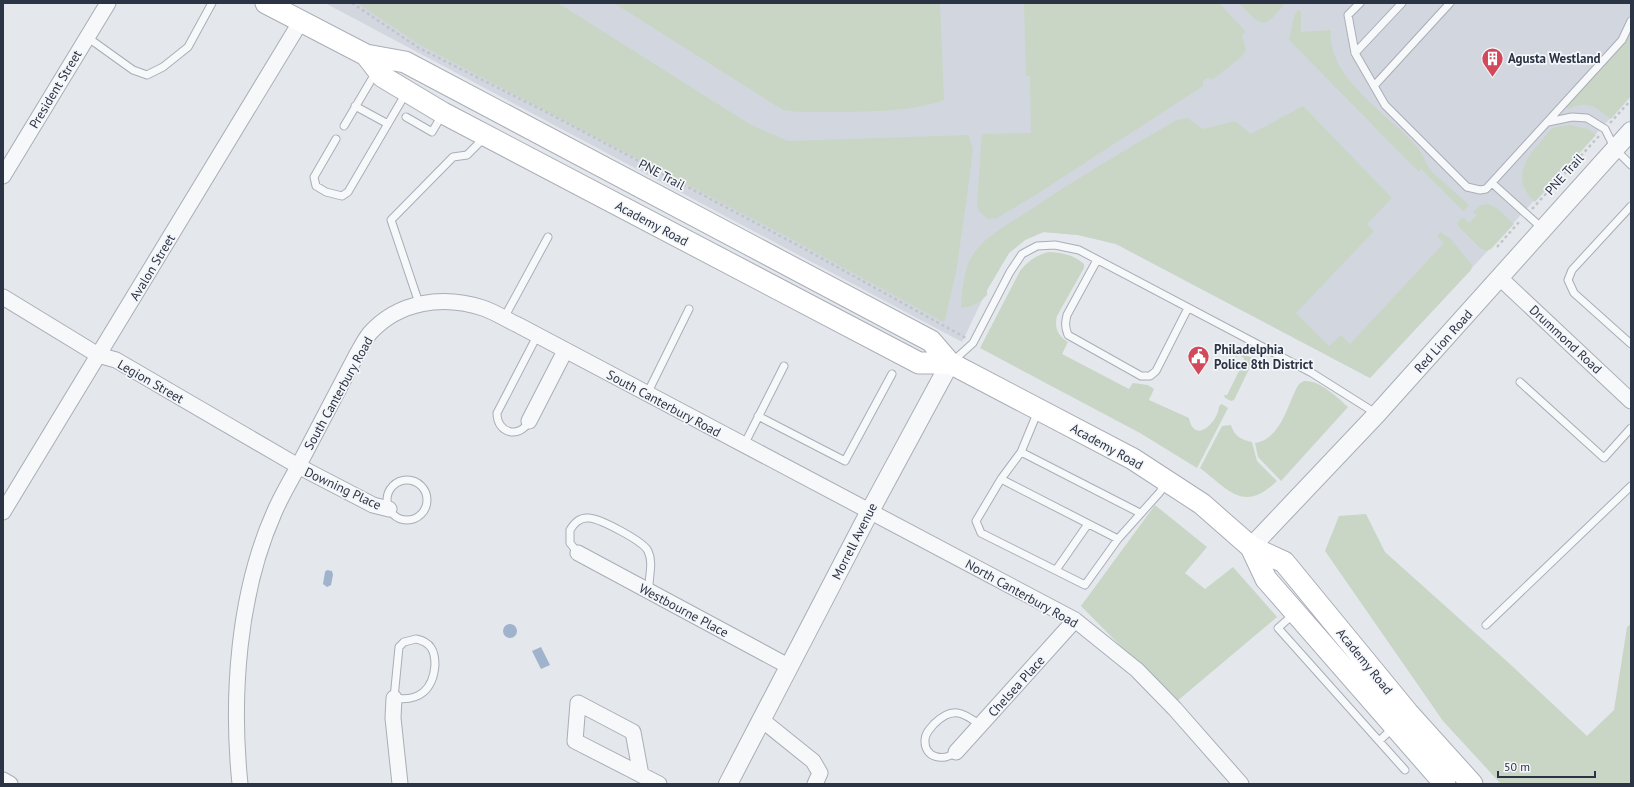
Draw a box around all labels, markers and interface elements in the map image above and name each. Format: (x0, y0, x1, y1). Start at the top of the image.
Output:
building icon: Agusta Westland (1479, 45, 1505, 78)
street label: President Street (25, 46, 86, 132)
place label: Agusta Westland (1508, 50, 1601, 67)
street label: PNE Trail (1541, 150, 1588, 199)
street label: PNE Trail (636, 155, 688, 194)
street label: Academy Road (612, 197, 691, 250)
street label: Avalon Street (126, 230, 179, 304)
street label: Drummond Road (1526, 301, 1606, 377)
street label: Red Lion Road (1410, 306, 1476, 377)
street label: South Canterbury Road (300, 334, 377, 453)
place label: Philadelphia Police 8th District (1214, 341, 1313, 373)
public building icon: Philadelphia Police 8th District (1186, 343, 1212, 376)
street label: Legion Street (115, 356, 187, 407)
street label: South Canterbury Road (604, 366, 724, 441)
street label: Academy Road (1067, 419, 1146, 473)
street label: Downing Place (302, 463, 384, 514)
street label: Morrell Avenue (828, 500, 881, 582)
street label: North Canterbury Road (962, 555, 1081, 632)
street label: Westbourne Place (636, 580, 731, 641)
street label: Academy Road (1333, 625, 1397, 698)
street label: Chelsea Place (984, 652, 1048, 720)
scale bar (1498, 753, 1595, 779)
text: 50 m (1504, 759, 1530, 774)

